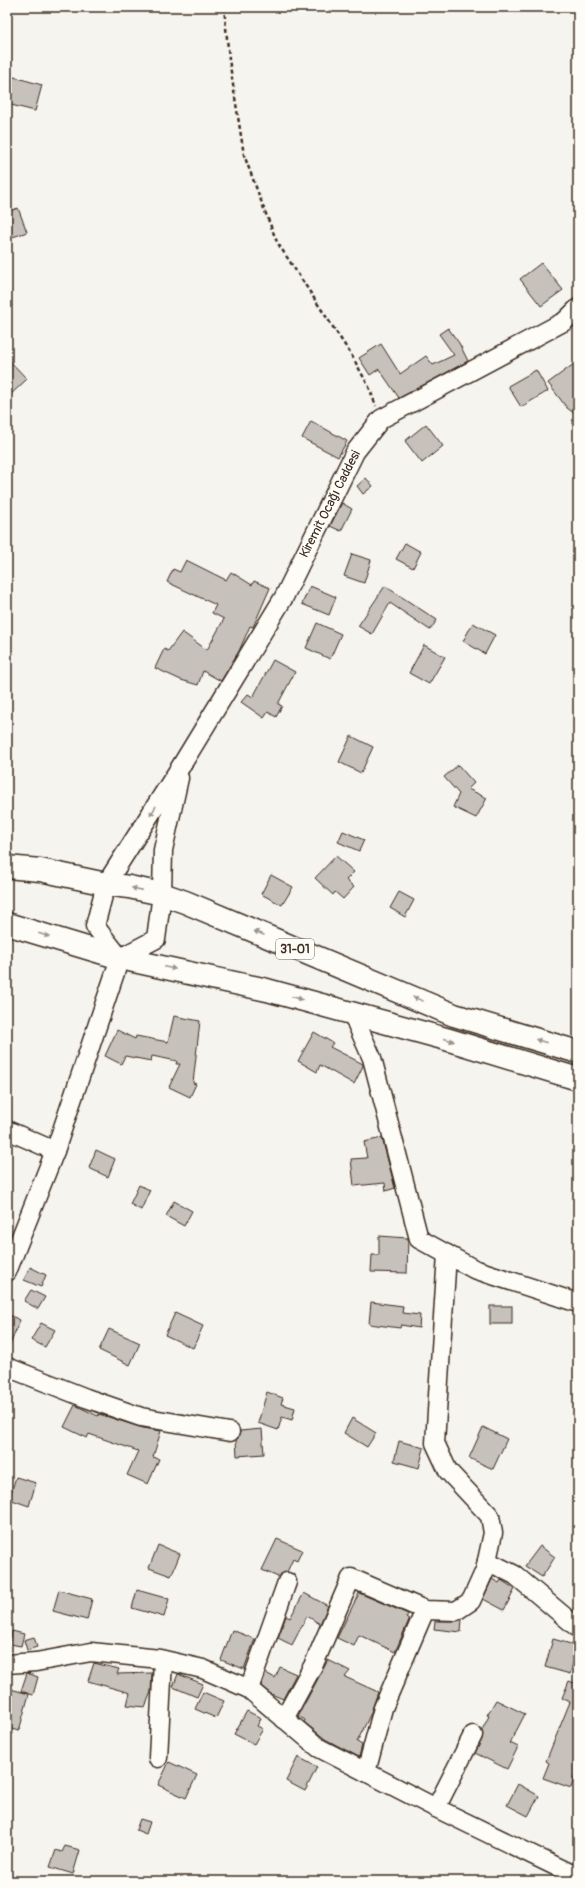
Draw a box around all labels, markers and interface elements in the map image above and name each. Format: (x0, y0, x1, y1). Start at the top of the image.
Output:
street label: Kiremit Ocağı Caddesi (296, 448, 364, 560)
one-way arrow (149, 806, 157, 816)
one-way arrow (131, 885, 143, 891)
one-way arrow (252, 930, 264, 936)
one-way arrow (39, 932, 51, 938)
road number: 31-01 (276, 939, 314, 959)
one-way arrow (164, 966, 176, 972)
one-way arrow (291, 995, 303, 1001)
one-way arrow (411, 996, 423, 1002)
one-way arrow (443, 1037, 455, 1043)
one-way arrow (534, 1038, 546, 1044)

